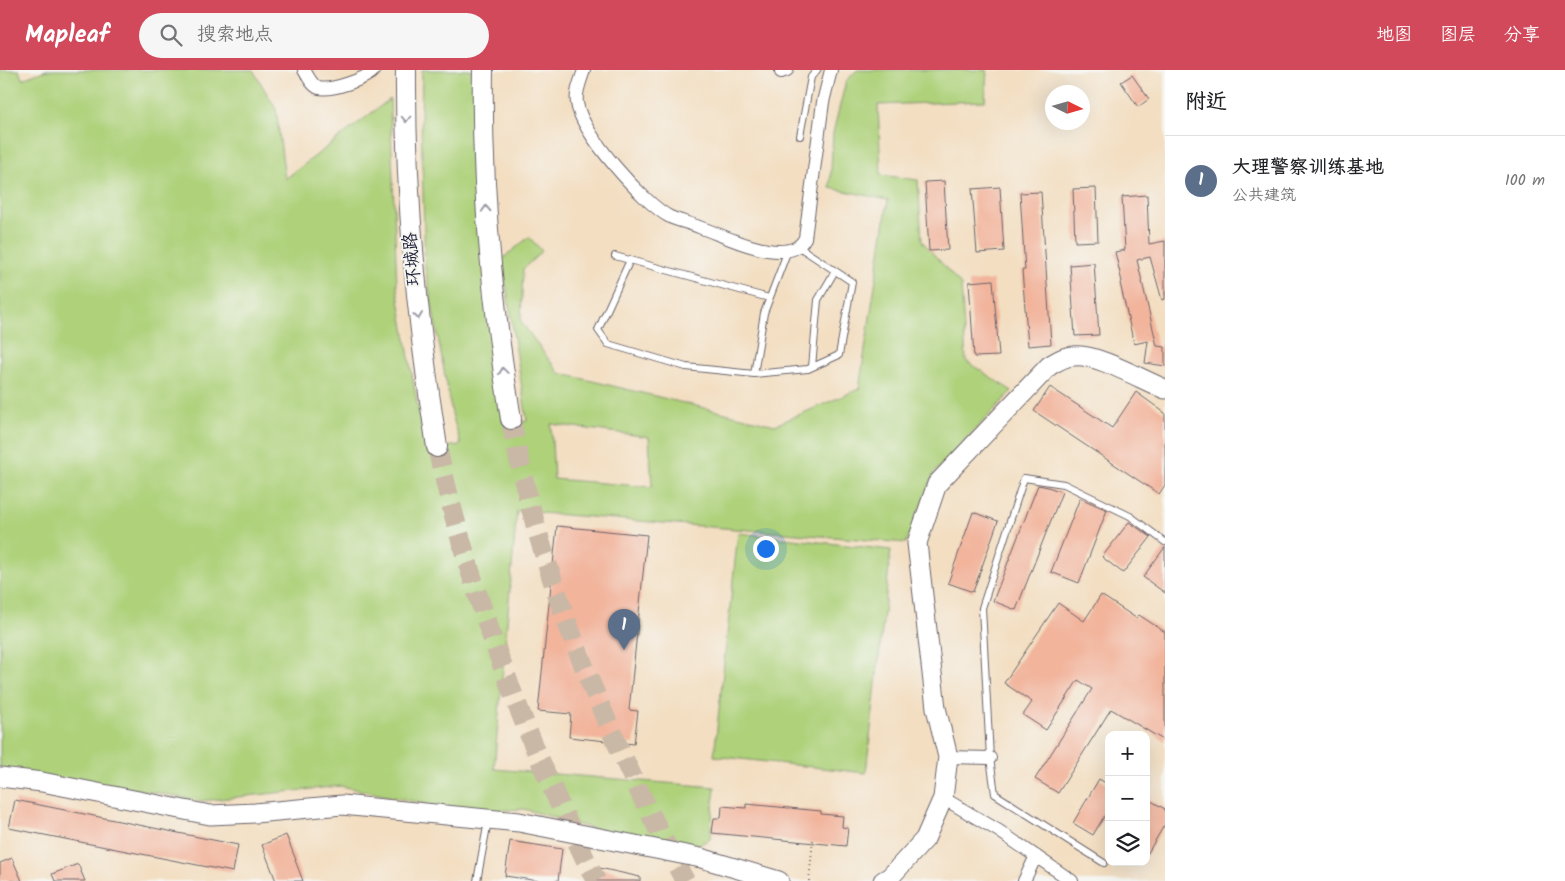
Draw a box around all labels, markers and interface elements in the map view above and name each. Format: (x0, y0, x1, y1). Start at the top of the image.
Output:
search box (139, 13, 489, 58)
text: Mapleaf (25, 16, 109, 55)
text: 搜索地点 (197, 20, 273, 50)
icon: search (157, 21, 185, 49)
text: 地图 (1376, 21, 1412, 50)
text: 图层 (1440, 21, 1476, 50)
text: 分享 (1504, 21, 1540, 50)
north arrow (1045, 85, 1090, 130)
text: 附近 (1185, 86, 1227, 119)
one-way arrow (401, 115, 411, 123)
text: 大理警察训练基地 (1232, 153, 1384, 183)
text: 1 (1199, 168, 1203, 193)
text: 100 m (1505, 168, 1545, 193)
text: 公共建筑 (1232, 183, 1296, 208)
one-way arrow (481, 205, 492, 213)
street label: 环城路 (396, 231, 430, 287)
one-way arrow (412, 312, 423, 320)
one-way arrow (498, 366, 509, 374)
your location (753, 536, 779, 562)
pin: 1 (608, 609, 640, 650)
map controls (1105, 731, 1150, 866)
button: + (1105, 731, 1150, 776)
button: − (1105, 776, 1150, 821)
button: layers (1105, 821, 1150, 866)

